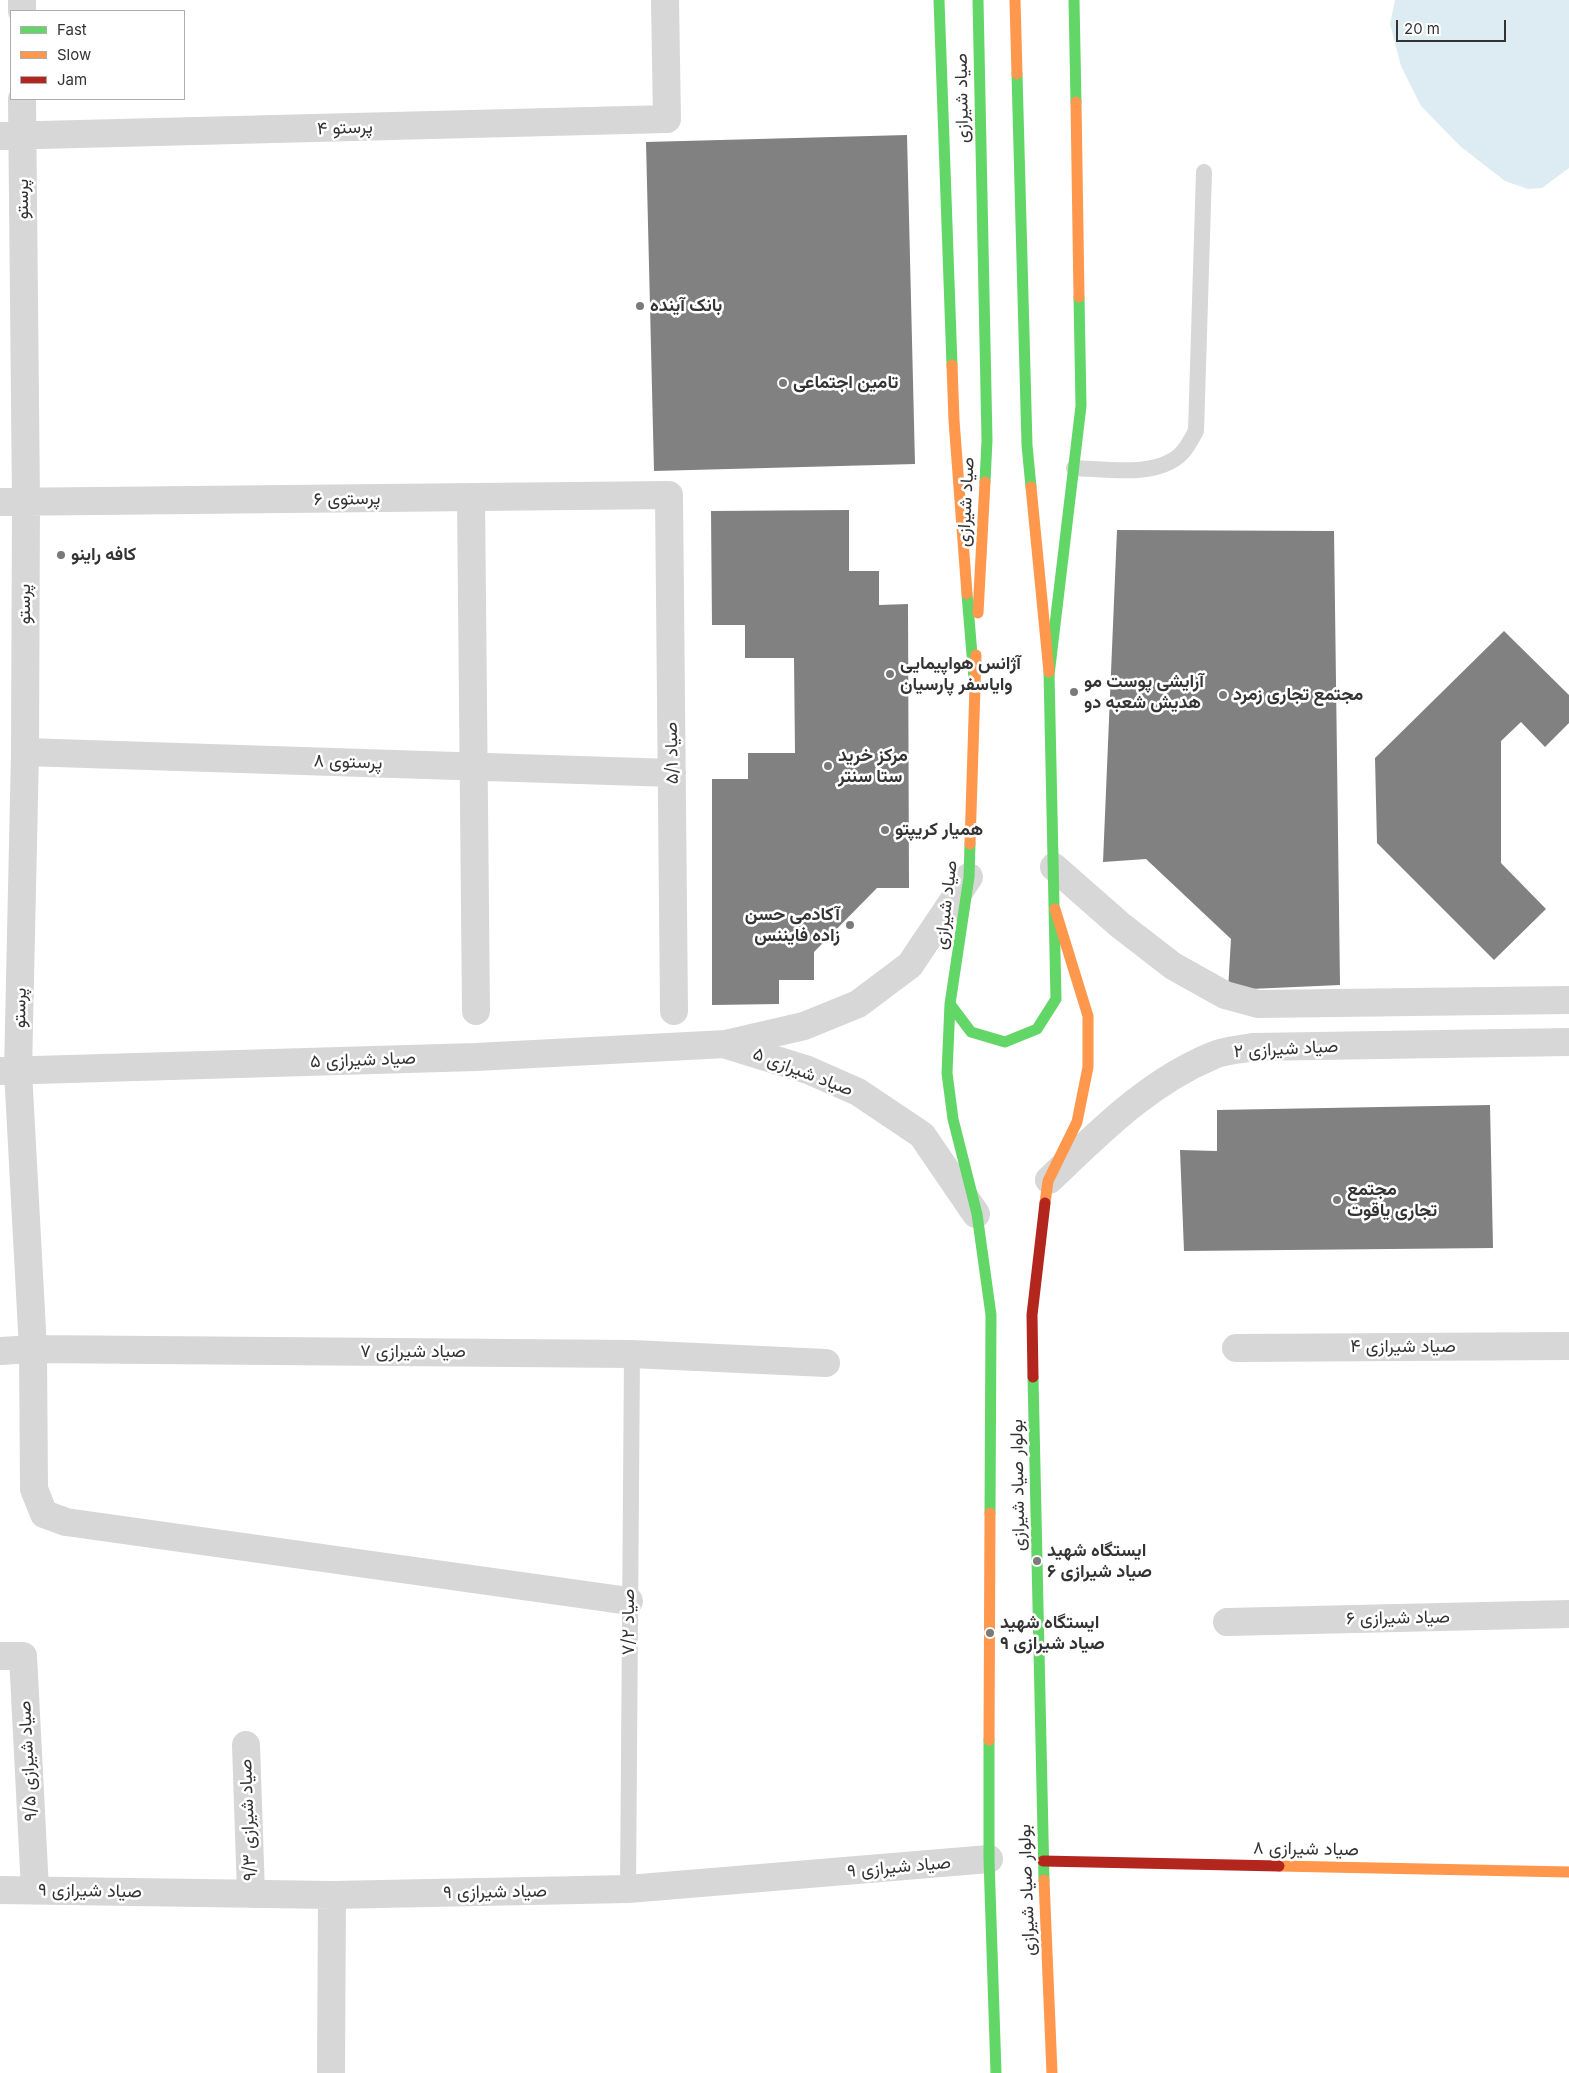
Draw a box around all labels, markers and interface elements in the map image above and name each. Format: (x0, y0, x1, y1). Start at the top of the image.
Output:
legend (10, 10, 185, 100)
scale bar (1399, 10, 1509, 42)
text: 20 m (1404, 19, 1440, 38)
text: Fast (57, 20, 87, 39)
text: Slow (57, 45, 91, 64)
street label: صیاد شیرازی (950, 53, 974, 143)
text: Jam (57, 70, 87, 89)
street label: پرستو ۴ (317, 116, 373, 140)
street label: پرستو (12, 179, 34, 219)
place label: بانک آینده (650, 295, 722, 317)
marker: بانک آینده (634, 300, 646, 312)
place label: تامین اجتماعی (793, 372, 898, 394)
marker: تامین اجتماعی (777, 377, 789, 389)
street label: صیاد شیرازی (953, 456, 979, 548)
street label: پرستوی ۶ (313, 488, 381, 510)
place label: کافه راینو (71, 544, 136, 566)
marker: کافه راینو (55, 549, 67, 561)
street label: پرستو (14, 584, 36, 624)
place label: آژانس هواپیمایی وایاسفر پارسیان (900, 653, 1021, 696)
marker: آژانس هواپیمایی وایاسفر پارسیان (884, 668, 896, 680)
place label: آرایشی پوست مو هدیش شعبه دو (1084, 671, 1204, 714)
place label: مجتمع تجاری زمرد (1233, 684, 1363, 706)
marker: آرایشی پوست مو هدیش شعبه دو (1068, 686, 1080, 698)
marker: مجتمع تجاری زمرد (1217, 689, 1229, 701)
street label: صیاد ۵/۱ (661, 722, 683, 784)
place label: مرکز خرید ستا سنتر (838, 745, 908, 788)
street label: پرستوی ۸ (313, 750, 383, 774)
marker: مرکز خرید ستا سنتر (822, 760, 834, 772)
place label: همیار کریپتو (895, 819, 983, 841)
marker: همیار کریپتو (879, 824, 891, 836)
street label: صیاد شیرازی (930, 859, 962, 951)
place label: آکادمی حسن زاده فایننس (745, 904, 840, 946)
marker: آکادمی حسن زاده فایننس (844, 919, 856, 931)
street label: پرستو (9, 988, 31, 1028)
street label: صیاد شیرازی ۲ (1233, 1035, 1339, 1063)
street label: صیاد شیرازی ۵ (750, 1043, 856, 1101)
street label: صیاد شیرازی ۵ (310, 1047, 416, 1073)
place label: مجتمع تجاری یاقوت (1347, 1179, 1437, 1222)
marker: مجتمع تجاری یاقوت (1331, 1194, 1343, 1206)
street label: صیاد شیرازی ۴ (1350, 1336, 1456, 1358)
street label: صیاد شیرازی ۷ (360, 1341, 466, 1363)
street label: بولوار صیاد شیرازی (1006, 1419, 1030, 1551)
place label: ایستگاه شهید صیاد شیرازی ۶ (1047, 1540, 1152, 1582)
marker: ایستگاه شهید صیاد شیرازی ۶ (1031, 1555, 1043, 1567)
street label: صیاد ۷/۲ (618, 1589, 640, 1655)
street label: صیاد شیرازی ۶ (1346, 1606, 1450, 1630)
place label: ایستگاه شهید صیاد شیرازی ۹ (1000, 1612, 1105, 1655)
marker: ایستگاه شهید صیاد شیرازی ۹ (984, 1627, 996, 1639)
street label: صیاد شیرازی ۹/۵ (14, 1700, 42, 1822)
street label: صیاد شیرازی ۹/۳ (235, 1759, 261, 1881)
street label: بولوار صیاد شیرازی (1014, 1824, 1040, 1956)
street label: صیاد شیرازی ۸ (1253, 1837, 1359, 1861)
street label: صیاد شیرازی ۹ (846, 1852, 952, 1882)
street label: صیاد شیرازی ۹ (38, 1879, 142, 1903)
street label: صیاد شیرازی ۹ (443, 1880, 547, 1904)

